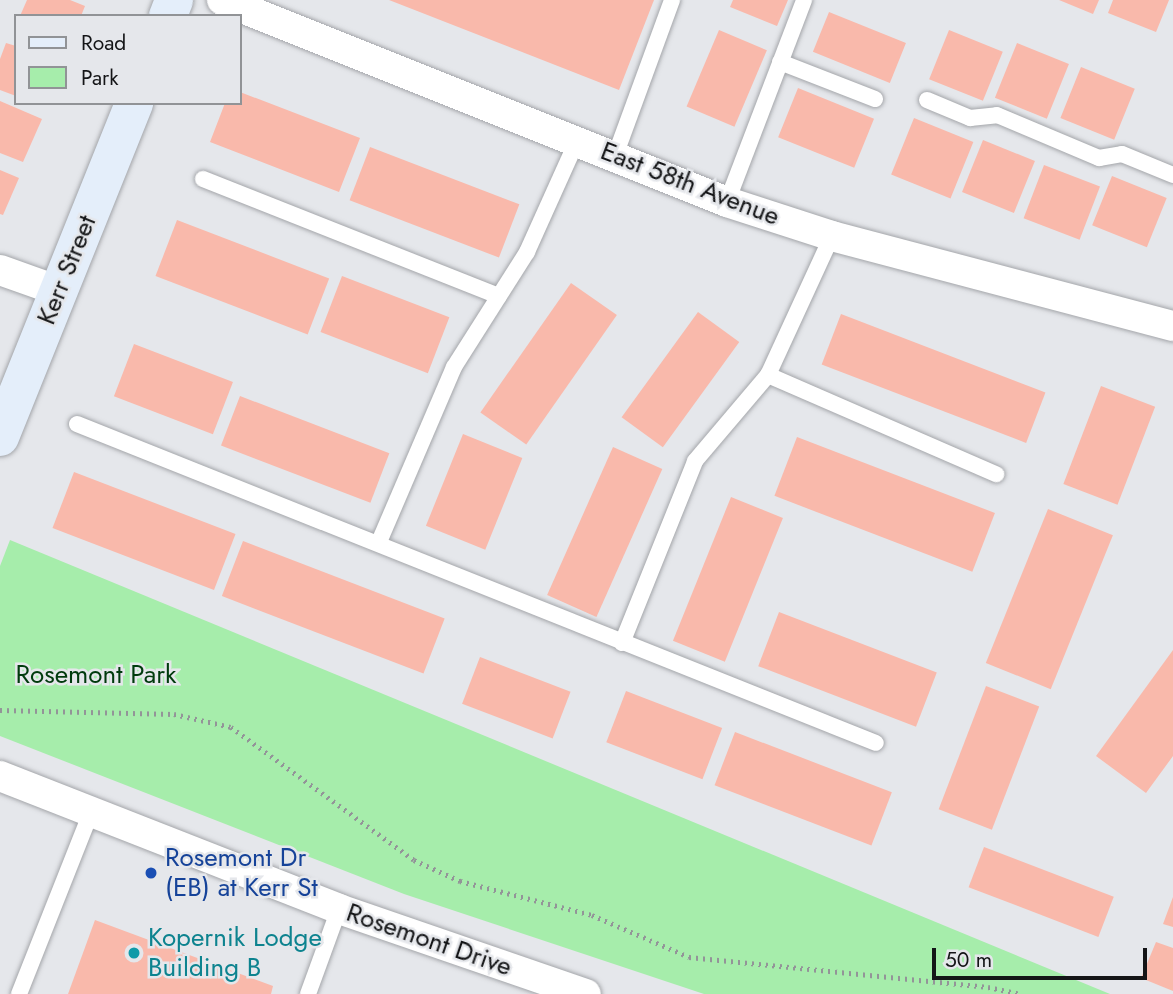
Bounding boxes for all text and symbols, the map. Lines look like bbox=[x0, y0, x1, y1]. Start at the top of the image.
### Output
legend bbox=[14, 14, 242, 105]
text: Road bbox=[81, 28, 126, 58]
text: Park bbox=[81, 63, 118, 93]
street label: East 58th Avenue bbox=[596, 136, 784, 232]
street label: Kerr Street bbox=[31, 211, 103, 329]
park label: Rosemont Park bbox=[15, 659, 177, 691]
place label: Rosemont Dr (EB) at Kerr St bbox=[165, 842, 318, 903]
marker: Rosemont Dr (EB) at Kerr St bbox=[143, 865, 159, 881]
street label: Rosemont Drive bbox=[342, 897, 516, 983]
place label: Kopernik Lodge Building B bbox=[148, 922, 322, 984]
scale bar bbox=[935, 934, 1150, 978]
marker: Kopernik Lodge Building B bbox=[126, 945, 142, 961]
text: 50 m bbox=[945, 945, 992, 975]

